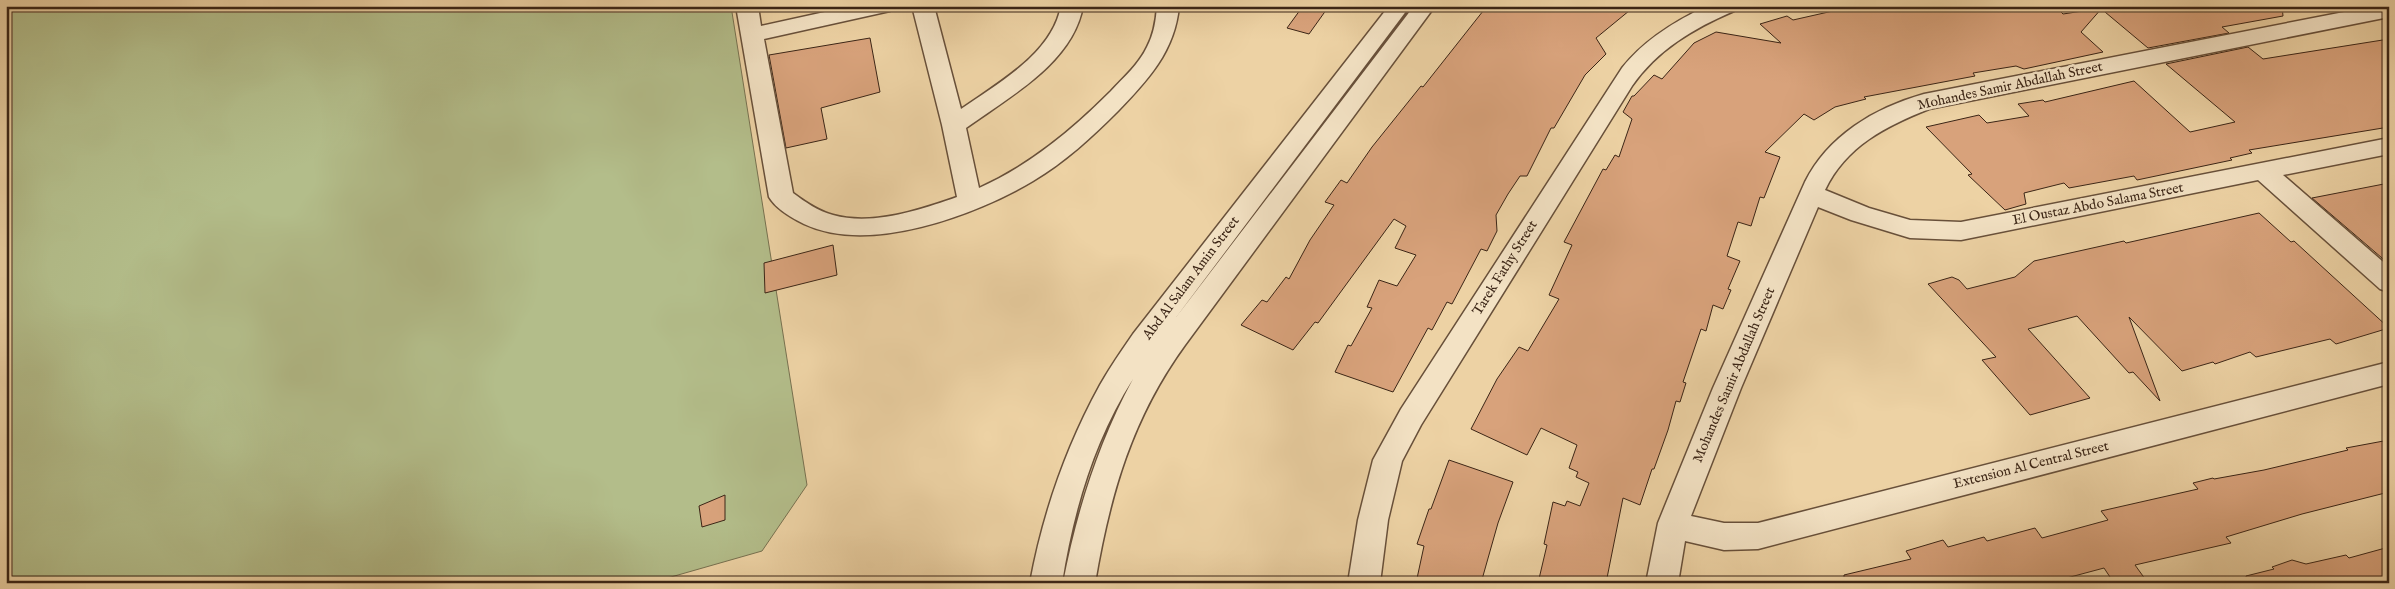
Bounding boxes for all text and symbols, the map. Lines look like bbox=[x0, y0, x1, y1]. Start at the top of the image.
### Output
street label: Mohandes Samir Abdallah Street bbox=[1916, 58, 2104, 114]
street label: El Oustaz Abdo Salama Street bbox=[2011, 179, 2185, 229]
street label: Abd Al Salam Amin Street bbox=[1138, 212, 1243, 344]
street label: Tarek Fathy Street bbox=[1469, 217, 1542, 319]
street label: Mohandes Samir Abdallah Street bbox=[1689, 284, 1779, 465]
street label: Extension Al Central Street bbox=[1951, 437, 2111, 493]

